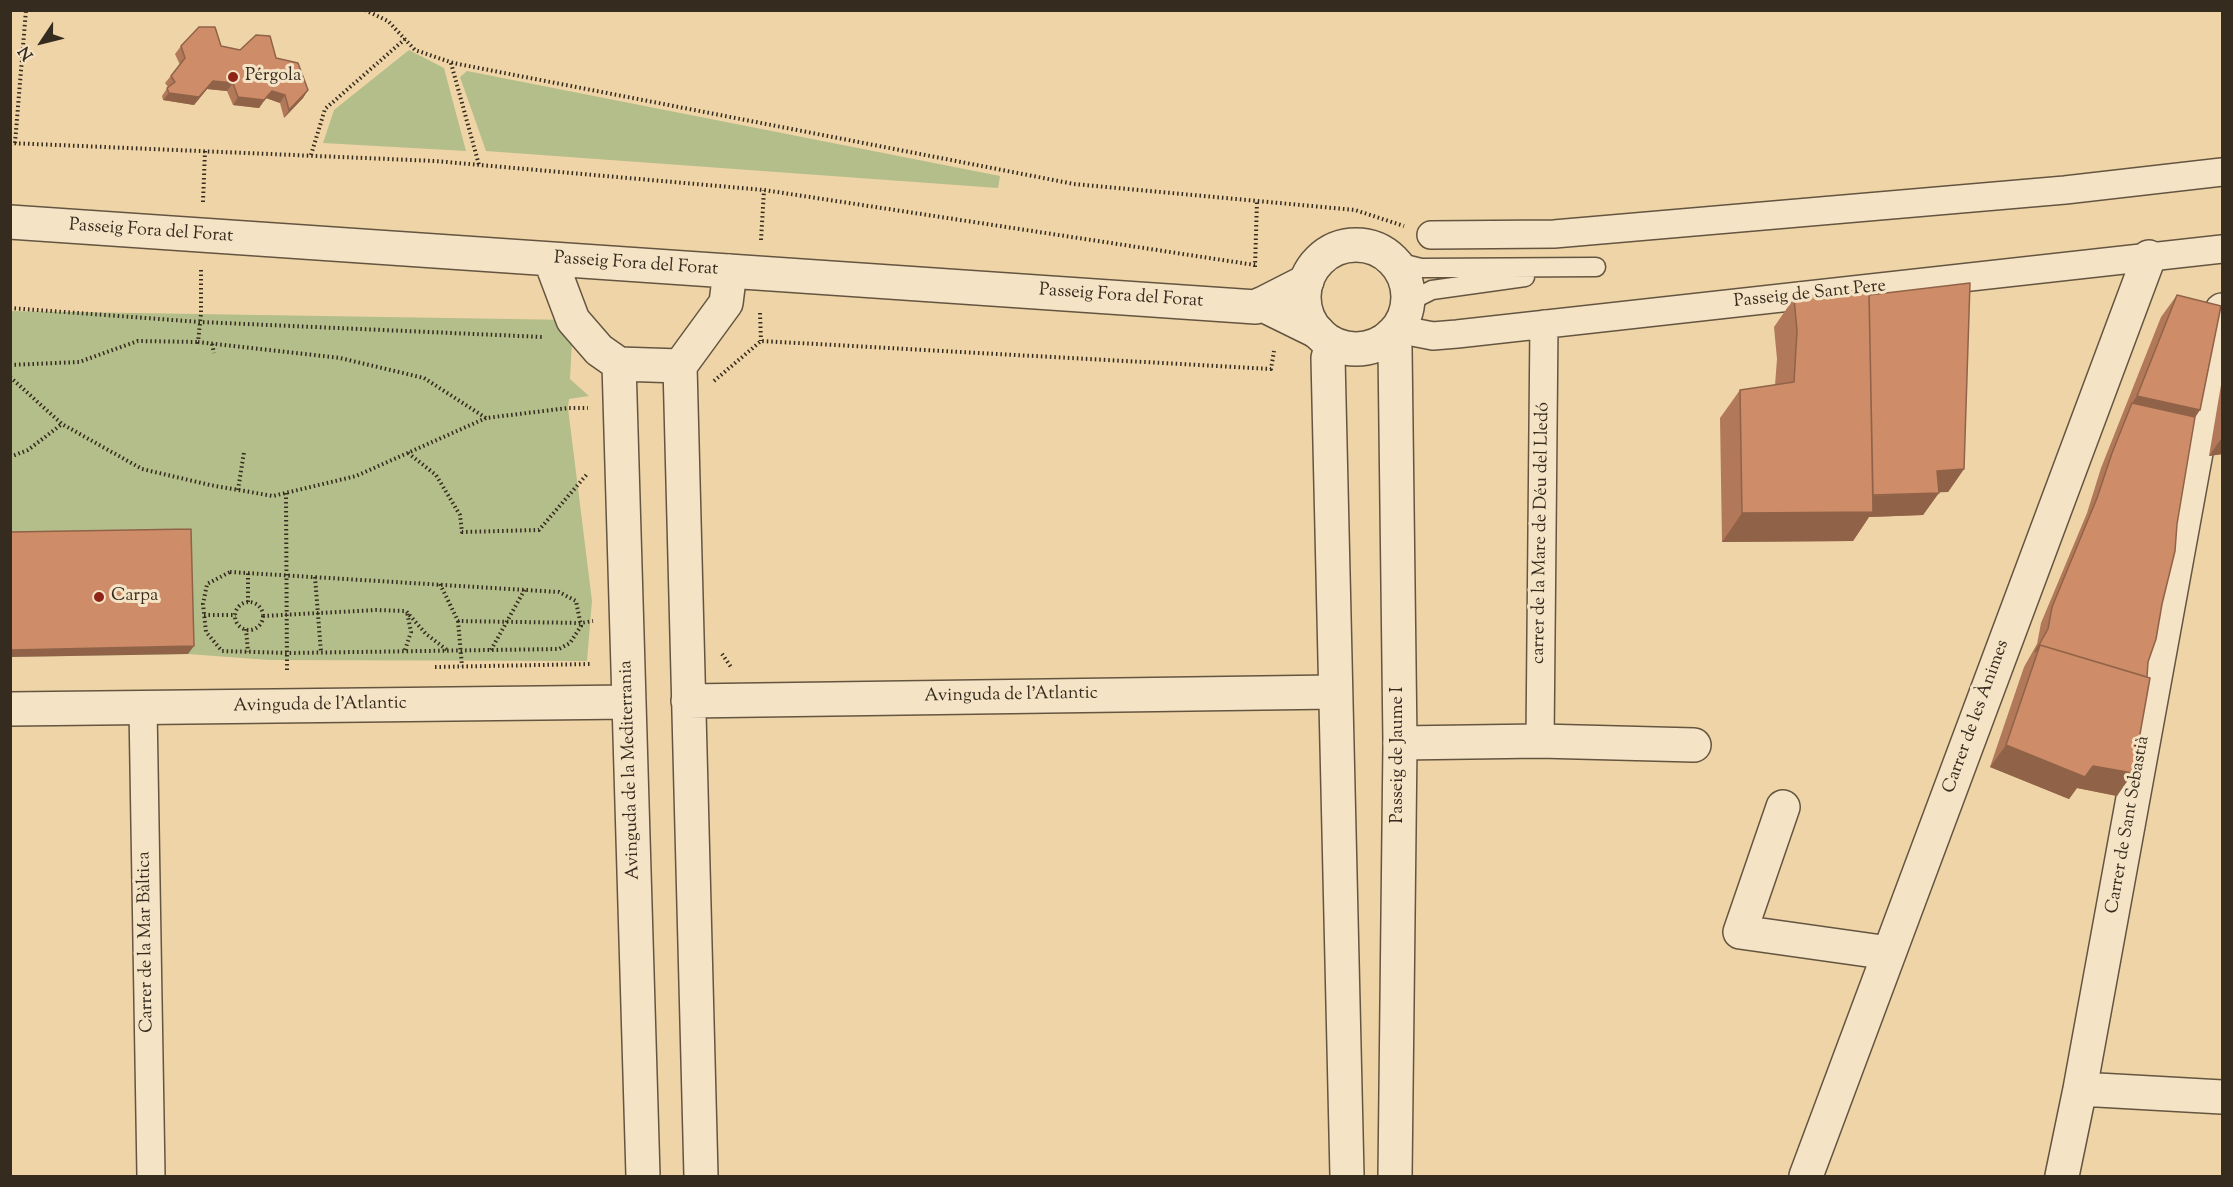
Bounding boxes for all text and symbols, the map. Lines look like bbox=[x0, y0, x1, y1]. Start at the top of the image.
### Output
north arrow bbox=[12, 12, 72, 72]
text: N bbox=[14, 41, 40, 64]
place label: Pérgola bbox=[245, 66, 301, 88]
marker: Pérgola bbox=[226, 70, 240, 84]
street label: Passeig Fora del Forat bbox=[68, 215, 234, 249]
street label: Passeig Fora del Forat bbox=[553, 248, 719, 282]
street label: Passeig de Sant Pere bbox=[1733, 276, 1887, 314]
street label: Passeig Fora del Forat bbox=[1038, 280, 1204, 314]
street label: carrer de la Mare de Déu del Lledó bbox=[1529, 402, 1555, 664]
place label: Carpa bbox=[111, 586, 158, 608]
marker: Carpa bbox=[92, 590, 106, 604]
street label: Carrer de les Ànimes bbox=[1939, 637, 2015, 797]
street label: Avinguda de la Mediterrania bbox=[616, 660, 646, 880]
street label: Avinguda de l'Atlantic bbox=[924, 684, 1098, 708]
street label: Passeig de Jaume I bbox=[1388, 686, 1410, 824]
street label: Avinguda de l'Atlantic bbox=[233, 694, 407, 718]
street label: Carrer de Sant Sebastià bbox=[2103, 734, 2155, 916]
street label: Carrer de la Mar Bàltica bbox=[135, 851, 159, 1033]

